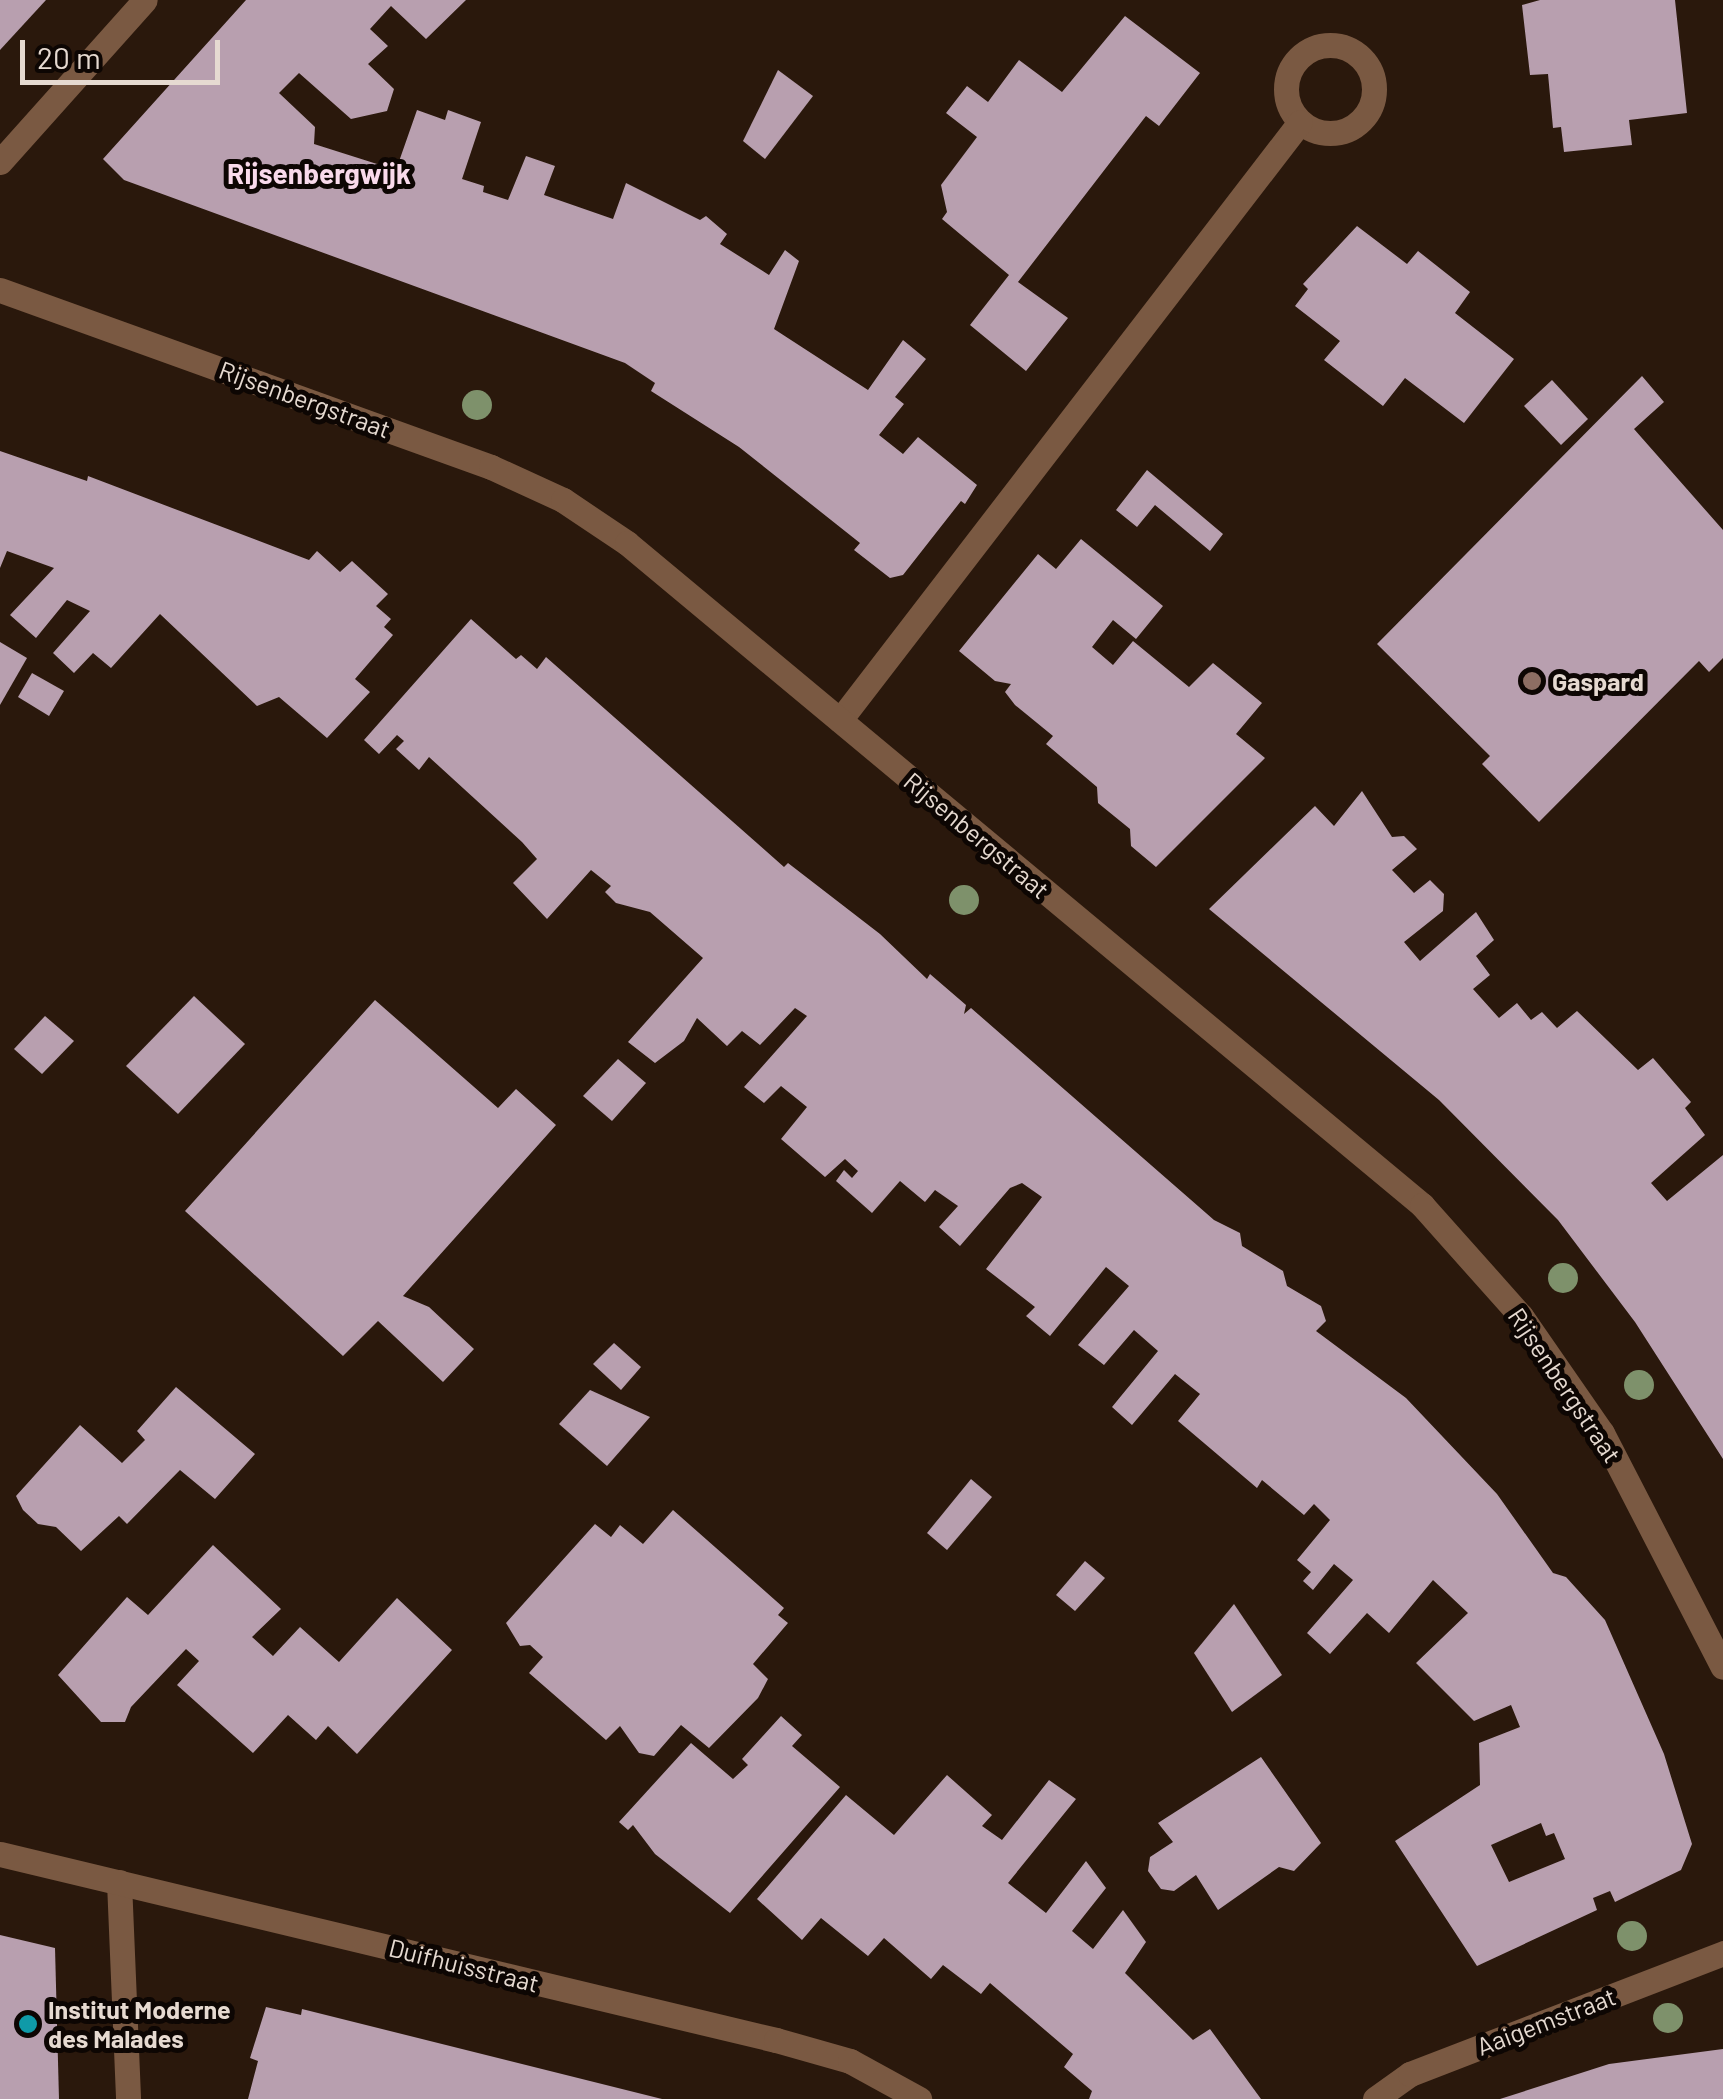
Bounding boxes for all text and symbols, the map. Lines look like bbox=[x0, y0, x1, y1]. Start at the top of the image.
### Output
scale bar bbox=[25, 20, 225, 82]
text: 20 m bbox=[37, 39, 101, 75]
district label: Rijsenbergwijk bbox=[227, 156, 411, 190]
street label: Rijsenbergstraat bbox=[215, 354, 395, 444]
place label: Gaspard bbox=[1552, 666, 1644, 696]
marker: Gaspard bbox=[1521, 670, 1543, 692]
street label: Rijsenbergstraat bbox=[898, 766, 1056, 904]
street label: Rijsenbergstraat bbox=[1502, 1302, 1628, 1468]
street label: Duifhuisstraat bbox=[386, 1932, 542, 1998]
street label: Aaigemstraat bbox=[1472, 1981, 1620, 2061]
place label: Institut Moderne des Malades bbox=[48, 1995, 231, 2054]
marker: Institut Moderne des Malades bbox=[17, 2013, 39, 2035]

